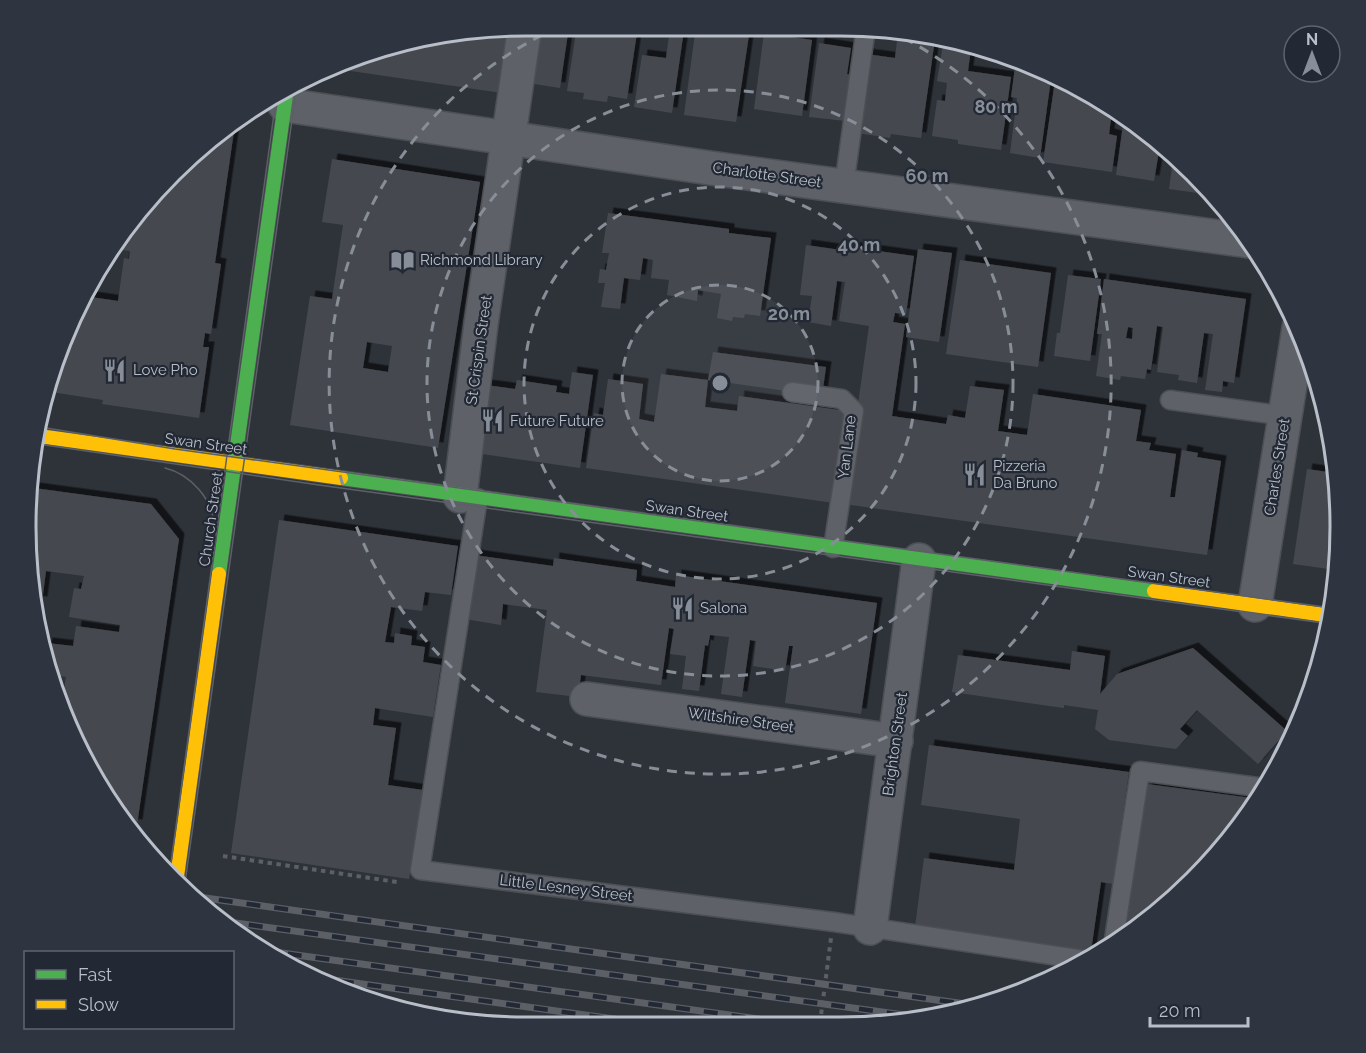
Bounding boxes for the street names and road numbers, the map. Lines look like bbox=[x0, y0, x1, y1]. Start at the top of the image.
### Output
street label: Charlotte Street bbox=[712, 158, 822, 192]
street label: St Crispin Street bbox=[462, 294, 496, 406]
street label: Yan Lane bbox=[834, 414, 860, 480]
street label: Charles Street bbox=[1260, 417, 1294, 517]
street label: Swan Street bbox=[164, 429, 248, 459]
street label: Church Street bbox=[195, 471, 227, 567]
street label: Swan Street bbox=[645, 496, 729, 526]
street label: Swan Street bbox=[1127, 562, 1211, 592]
street label: Brighton Street bbox=[879, 691, 911, 797]
street label: Wiltshire Street bbox=[687, 704, 795, 736]
street label: Little Lesney Street bbox=[498, 871, 634, 905]

